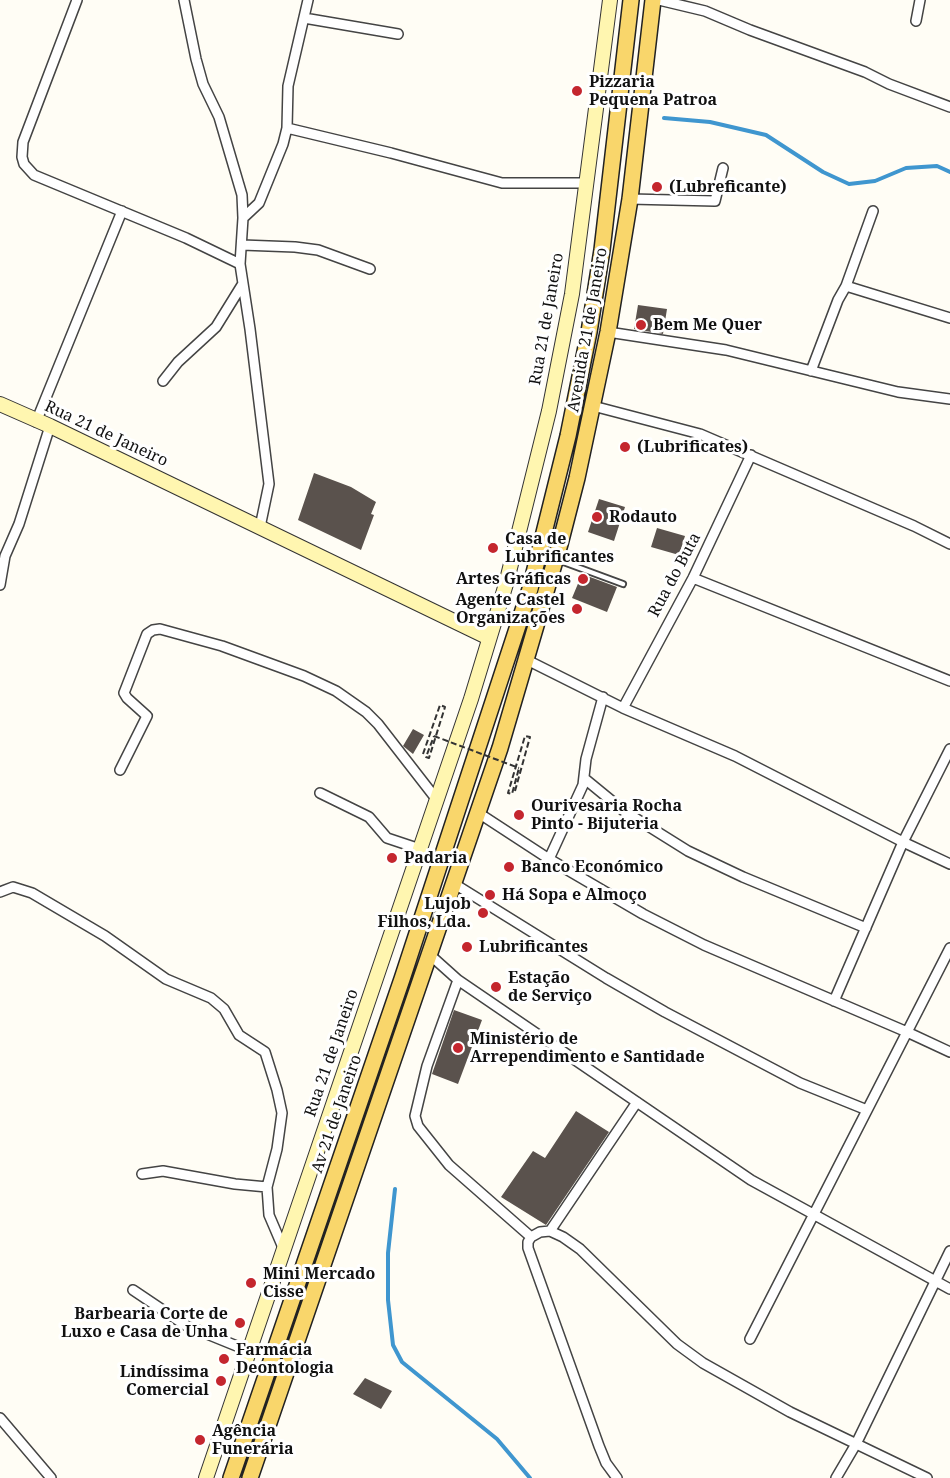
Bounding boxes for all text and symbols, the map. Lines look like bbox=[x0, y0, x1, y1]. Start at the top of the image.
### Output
place label: Pizzaria Pequena Patroa bbox=[589, 72, 717, 110]
marker: Pizzaria Pequena Patroa bbox=[570, 84, 584, 98]
place label: (Lubreficante) bbox=[669, 177, 787, 197]
marker: (Lubreficante) bbox=[650, 180, 664, 194]
street label: Avenida 21 de Janeiro bbox=[564, 246, 612, 414]
street label: Rua 21 de Janeiro bbox=[526, 251, 568, 387]
place label: Bem Me Quer bbox=[653, 315, 762, 335]
marker: Bem Me Quer bbox=[634, 318, 648, 332]
street label: Rua 21 de Janeiro bbox=[41, 397, 171, 471]
place label: (Lubrificates) bbox=[637, 437, 748, 457]
marker: (Lubrificates) bbox=[618, 440, 632, 454]
place label: Rodauto bbox=[609, 507, 677, 527]
marker: Rodauto bbox=[590, 510, 604, 524]
place label: Casa de Lubrificantes bbox=[505, 529, 614, 567]
street label: Rua do Buta bbox=[645, 530, 705, 620]
marker: Casa de Lubrificantes bbox=[486, 541, 500, 555]
place label: Artes Gráficas bbox=[456, 569, 571, 589]
marker: Artes Gráficas bbox=[576, 572, 590, 586]
place label: Agente Castel Organizações bbox=[455, 590, 565, 628]
marker: Agente Castel Organizações bbox=[570, 602, 584, 616]
place label: Ourivesaria Rocha Pinto - Bijuteria bbox=[531, 796, 682, 834]
marker: Ourivesaria Rocha Pinto - Bijuteria bbox=[512, 808, 526, 822]
place label: Padaria bbox=[404, 848, 467, 868]
marker: Padaria bbox=[385, 851, 399, 865]
place label: Banco Económico bbox=[521, 857, 663, 877]
marker: Banco Económico bbox=[502, 860, 516, 874]
place label: Há Sopa e Almoço bbox=[502, 885, 647, 905]
marker: Há Sopa e Almoço bbox=[483, 888, 497, 902]
place label: Lujob Filhos, Lda. bbox=[378, 894, 471, 932]
marker: Lujob Filhos, Lda. bbox=[476, 906, 490, 920]
place label: Lubrificantes bbox=[479, 937, 588, 957]
marker: Lubrificantes bbox=[460, 940, 474, 954]
place label: Estação de Serviço bbox=[508, 968, 592, 1006]
marker: Estação de Serviço bbox=[489, 980, 503, 994]
street label: Rua 21 de Janeiro bbox=[301, 987, 363, 1119]
place label: Ministério de Arrependimento e Santidade bbox=[470, 1029, 705, 1067]
marker: Ministério de Arrependimento e Santidade bbox=[451, 1041, 465, 1055]
street label: Av 21 de Janeiro bbox=[308, 1052, 366, 1176]
place label: Mini Mercado Cisse bbox=[263, 1264, 375, 1302]
marker: Mini Mercado Cisse bbox=[244, 1276, 258, 1290]
place label: Barbearia Corte de Luxo e Casa de Unha bbox=[61, 1304, 228, 1342]
marker: Barbearia Corte de Luxo e Casa de Unha bbox=[233, 1316, 247, 1330]
place label: Farmácia Deontologia bbox=[236, 1340, 334, 1378]
marker: Farmácia Deontologia bbox=[217, 1352, 231, 1366]
place label: Lindíssima Comercial bbox=[120, 1362, 209, 1400]
marker: Lindíssima Comercial bbox=[214, 1374, 228, 1388]
place label: Agência Funerária bbox=[212, 1421, 294, 1459]
marker: Agência Funerária bbox=[193, 1433, 207, 1447]

